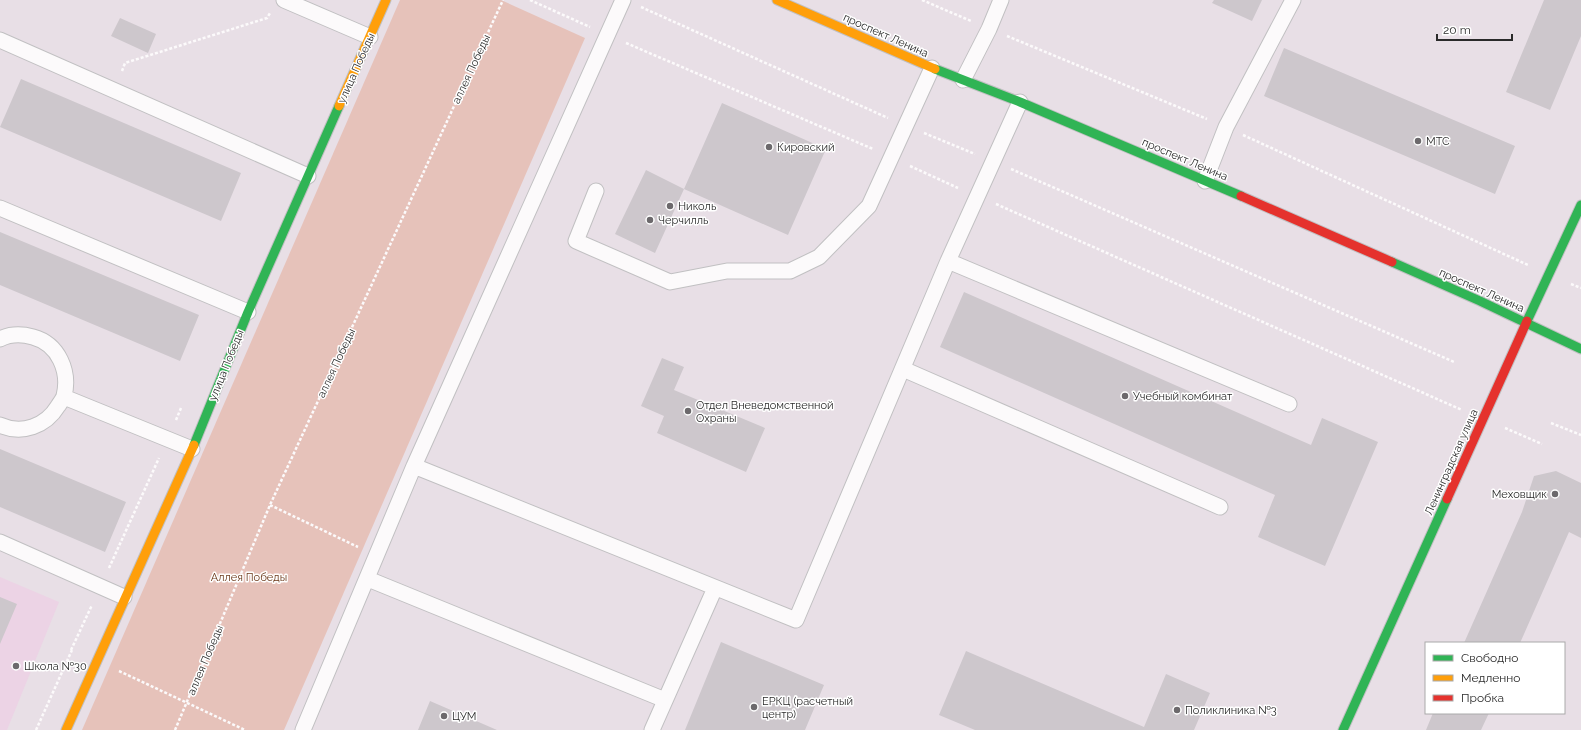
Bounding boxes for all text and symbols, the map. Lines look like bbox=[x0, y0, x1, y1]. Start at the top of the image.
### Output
street label: проспект Ленина bbox=[841, 11, 930, 60]
scale bar bbox=[1437, 16, 1512, 42]
text: 20 m bbox=[1443, 23, 1471, 37]
street label: улица Победы bbox=[335, 31, 378, 105]
street label: аллея Победы bbox=[450, 33, 493, 106]
place label: МТС bbox=[1426, 135, 1450, 148]
street label: проспект Ленина bbox=[1140, 136, 1230, 183]
marker: МТС bbox=[1413, 136, 1423, 146]
place label: Кировский bbox=[777, 141, 835, 154]
marker: Кировский bbox=[764, 142, 774, 152]
place label: Николь bbox=[678, 200, 717, 213]
marker: Николь bbox=[665, 201, 675, 211]
place label: Черчилль bbox=[658, 214, 709, 227]
marker: Черчилль bbox=[645, 215, 655, 225]
street label: проспект Ленина bbox=[1437, 266, 1526, 315]
street label: аллея Победы bbox=[315, 327, 358, 400]
street label: улица Победы bbox=[206, 328, 247, 403]
place label: Учебный комбинат bbox=[1133, 390, 1233, 403]
marker: Учебный комбинат bbox=[1120, 391, 1130, 401]
place label: Отдел Вневедомственной Охраны bbox=[696, 399, 834, 425]
marker: Отдел Вневедомственной Охраны bbox=[683, 406, 693, 416]
street label: Ленинградская улица bbox=[1422, 407, 1481, 517]
place label: Меховщик bbox=[1492, 488, 1547, 501]
marker: Меховщик bbox=[1550, 489, 1560, 499]
park label: Аллея Победы bbox=[211, 571, 287, 584]
street label: аллея Победы bbox=[185, 623, 226, 697]
legend bbox=[1425, 642, 1565, 714]
text: Свободно bbox=[1461, 651, 1518, 665]
place label: Школа №30 bbox=[24, 660, 87, 673]
marker: Школа №30 bbox=[11, 661, 21, 671]
text: Медленно bbox=[1461, 671, 1520, 685]
text: Пробка bbox=[1461, 691, 1504, 705]
place label: ЕРКЦ (расчетный центр) bbox=[762, 695, 853, 721]
marker: ЕРКЦ (расчетный центр) bbox=[749, 702, 759, 712]
place label: Поликлиника №3 bbox=[1185, 704, 1277, 717]
marker: Поликлиника №3 bbox=[1172, 705, 1182, 715]
place label: ЦУМ bbox=[452, 710, 477, 723]
marker: ЦУМ bbox=[439, 711, 449, 721]

